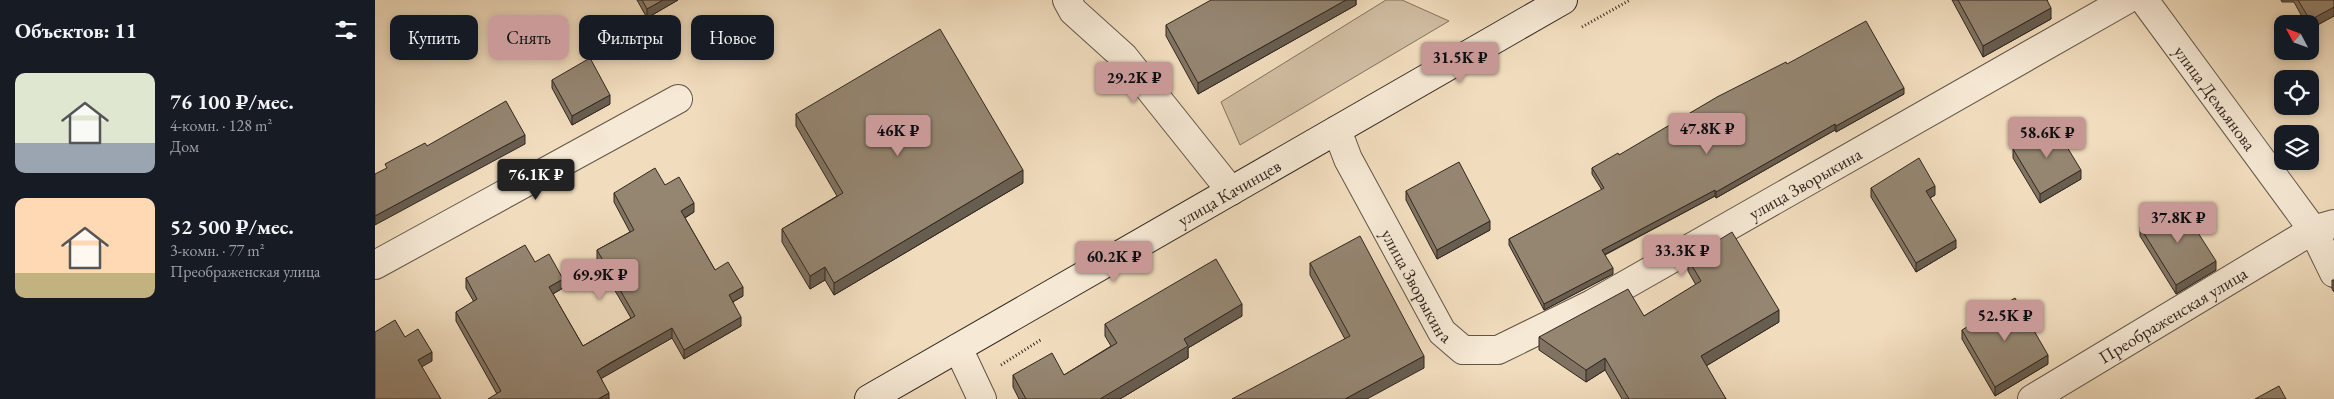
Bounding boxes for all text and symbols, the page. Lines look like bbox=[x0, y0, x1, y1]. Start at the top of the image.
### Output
chip: Купить bbox=[390, 15, 478, 60]
chip: Снять bbox=[488, 15, 569, 60]
chip: Фильтры bbox=[579, 15, 681, 60]
chip: Новое bbox=[691, 15, 774, 60]
north arrow bbox=[2274, 15, 2319, 60]
map controls bbox=[2274, 15, 2319, 170]
icon: filters bbox=[332, 16, 360, 44]
text: Объектов: 11 bbox=[15, 17, 137, 44]
street label: улица Демьянова bbox=[2169, 40, 2262, 155]
pin: 31.5K ₽ bbox=[1414, 42, 1506, 84]
text: 31.5K ₽ bbox=[1432, 47, 1488, 68]
pin: 29.2K ₽ bbox=[1088, 62, 1180, 104]
text: 29.2K ₽ bbox=[1106, 67, 1162, 88]
button: locate bbox=[2274, 70, 2319, 115]
text: 76 100 ₽/мес. bbox=[170, 88, 294, 115]
icon: home bbox=[55, 93, 115, 153]
pin: 47.8K ₽ bbox=[1661, 112, 1753, 155]
pin: 46K ₽ bbox=[863, 114, 933, 157]
text: 4-комн. · 128 m² bbox=[170, 115, 272, 136]
pin: 58.6K ₽ bbox=[2001, 116, 2093, 159]
text: 47.8K ₽ bbox=[1679, 118, 1735, 139]
text: 46K ₽ bbox=[877, 120, 919, 141]
text: 58.6K ₽ bbox=[2019, 122, 2075, 143]
button: layers bbox=[2274, 125, 2319, 170]
text: Дом bbox=[170, 136, 199, 157]
street label: улица Зворыкина bbox=[1744, 141, 1866, 224]
street label: улица Качинцев bbox=[1173, 153, 1285, 231]
pin: 76.1K ₽ bbox=[490, 158, 582, 201]
text: 76.1K ₽ bbox=[508, 164, 564, 185]
pin: 37.8K ₽ bbox=[2132, 202, 2224, 244]
text: 37.8K ₽ bbox=[2150, 207, 2206, 228]
text: 52 500 ₽/мес. bbox=[170, 213, 294, 240]
icon: home bbox=[55, 218, 115, 278]
street label: улица Зворыкина bbox=[1376, 224, 1458, 348]
pin: 33.3K ₽ bbox=[1636, 234, 1728, 277]
text: 3-комн. · 77 m² bbox=[170, 240, 265, 261]
pin: 60.2K ₽ bbox=[1068, 240, 1160, 283]
text: 33.3K ₽ bbox=[1654, 240, 1710, 261]
text: 60.2K ₽ bbox=[1086, 246, 1142, 267]
pin: 69.9K ₽ bbox=[554, 258, 646, 301]
text: Преображенская улица bbox=[170, 261, 321, 282]
street label: Преображенская улица bbox=[2094, 261, 2252, 368]
text: 69.9K ₽ bbox=[572, 264, 628, 285]
pin: 52.5K ₽ bbox=[1959, 300, 2051, 342]
text: 52.5K ₽ bbox=[1977, 305, 2033, 326]

